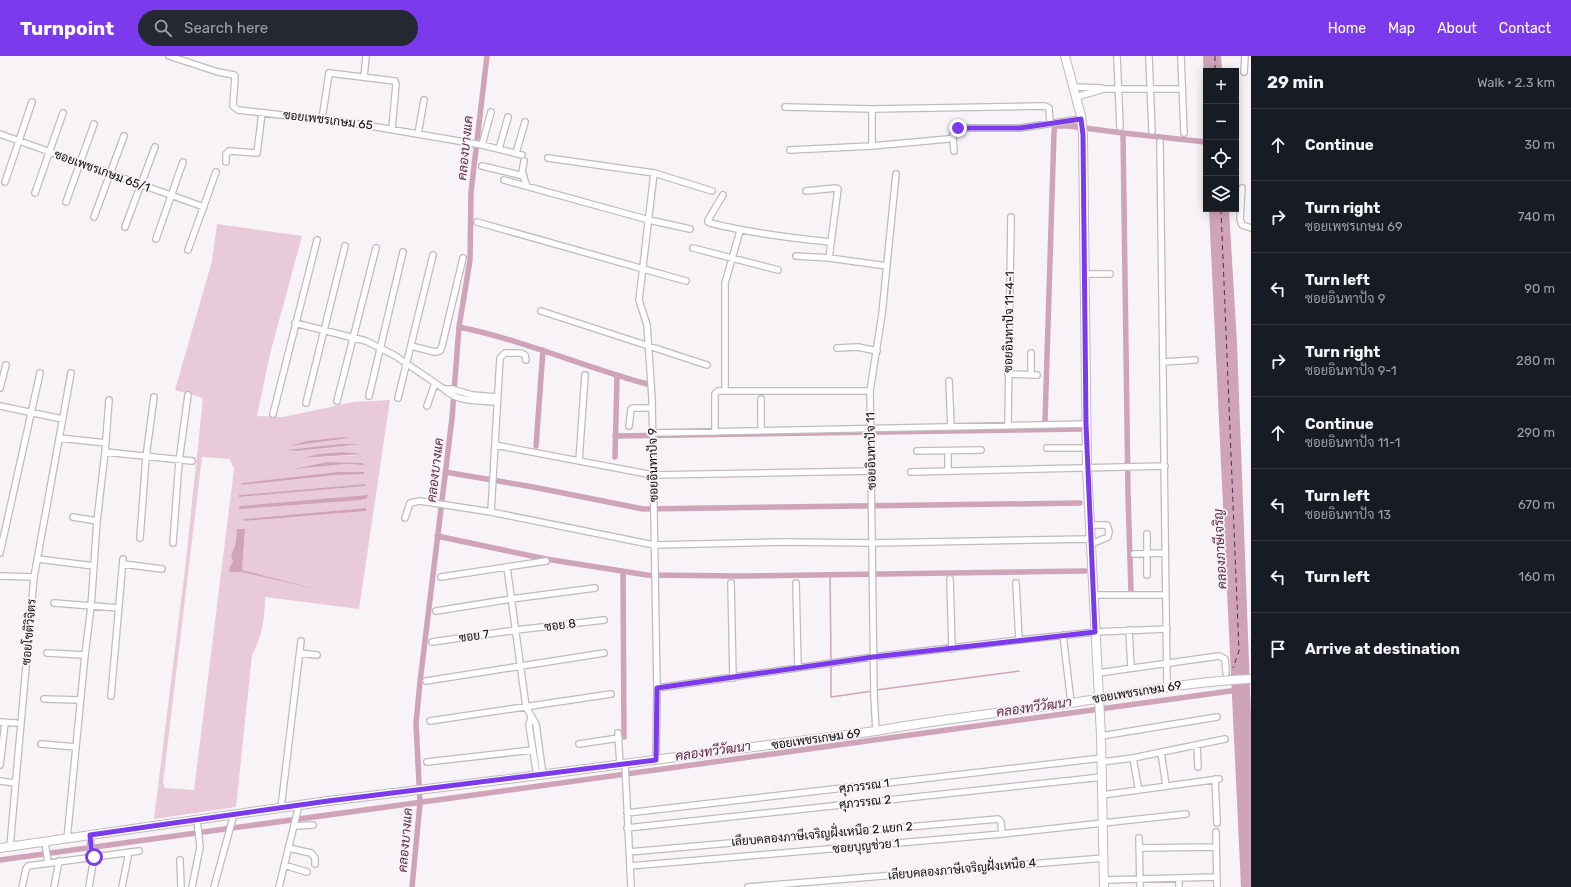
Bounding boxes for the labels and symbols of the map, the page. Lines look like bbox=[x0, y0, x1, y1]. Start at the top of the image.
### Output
street label: ซอยเพชรเกษม 65 bbox=[282, 108, 374, 132]
water label: คลองบางแค bbox=[454, 115, 476, 181]
route end bbox=[949, 119, 967, 137]
street label: ซอยเพชรเกษม 65/1 bbox=[52, 147, 152, 195]
street label: ซอยอินทาปัจ 11-4-1 bbox=[1001, 271, 1017, 373]
street label: ซอยอินทาปัจ 11 bbox=[863, 412, 879, 490]
street label: ซอยอินทาปัจ 9 bbox=[645, 428, 661, 502]
water label: คลองบางแค bbox=[424, 437, 446, 503]
water label: คลองภาษีเจริญ bbox=[1208, 508, 1231, 590]
street label: ซอยโชติวิจิตร bbox=[18, 598, 39, 666]
street label: ซอย 8 bbox=[543, 616, 577, 634]
street label: ซอย 7 bbox=[458, 627, 490, 645]
street label: ซอยเพชรเกษม 69 bbox=[1091, 678, 1183, 706]
water label: คลองทวีวัฒนา bbox=[995, 692, 1073, 720]
street label: ซอยเพชรเกษม 69 bbox=[770, 726, 862, 752]
water label: คลองทวีวัฒนา bbox=[674, 736, 752, 764]
street label: ศุภวรรณ 1 bbox=[838, 776, 890, 798]
street label: ศุภวรรณ 2 bbox=[838, 792, 892, 814]
water label: คลองบางแค bbox=[395, 807, 415, 873]
street label: เลียบคลองภาษีเจริญฝั่งเหนือ 2 แยก 2 bbox=[730, 815, 913, 849]
street label: ซอยบุญช่วย 1 bbox=[832, 836, 900, 858]
route start bbox=[85, 848, 103, 866]
street label: เลียบคลองภาษีเจริญฝั่งเหนือ 4 bbox=[887, 852, 1037, 882]

